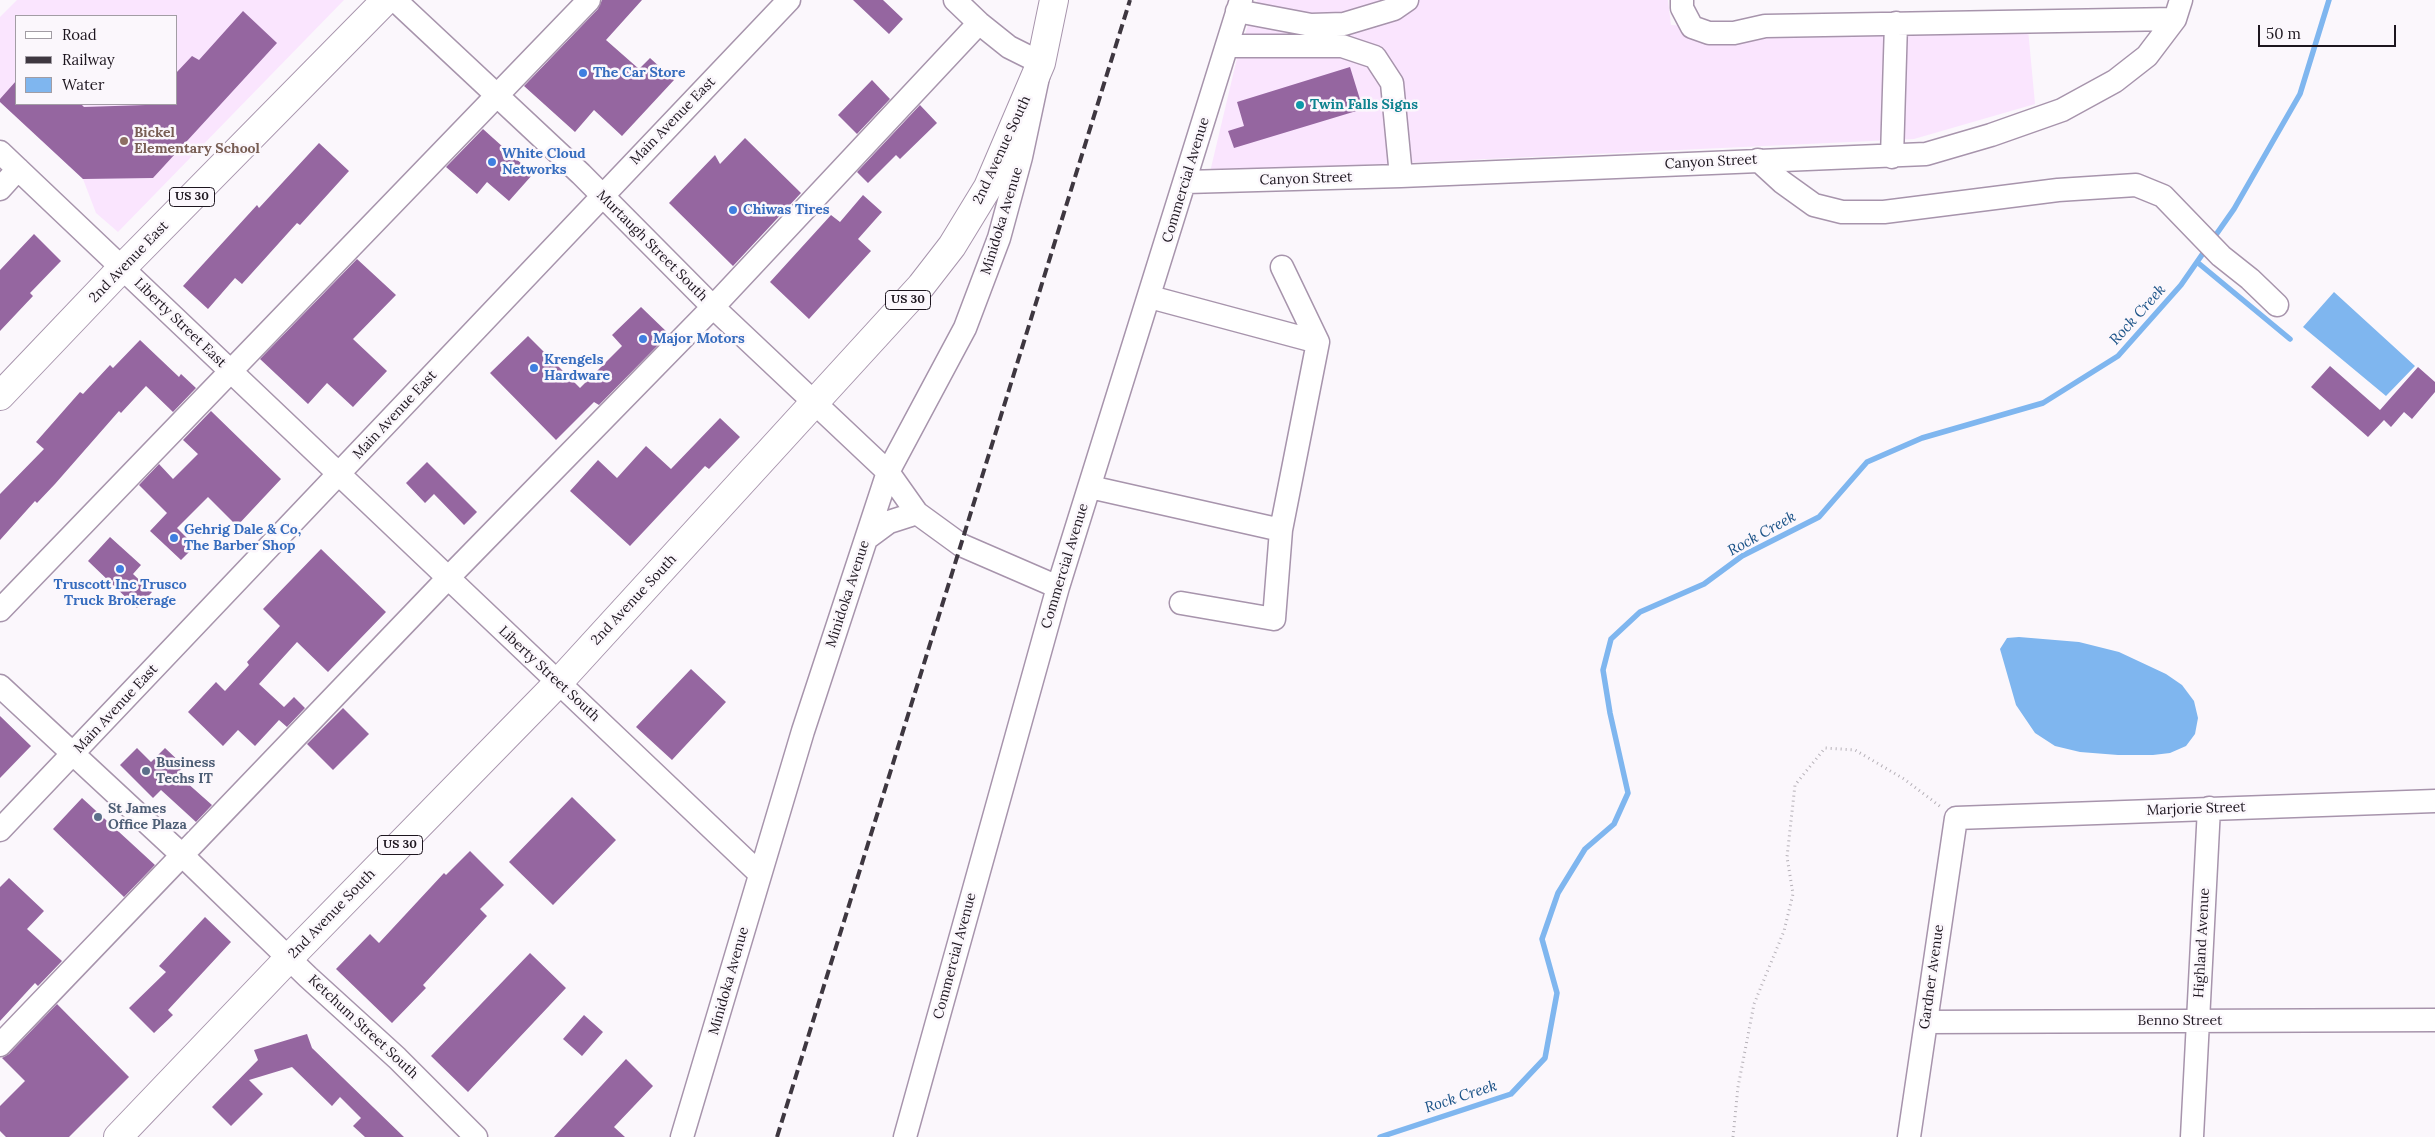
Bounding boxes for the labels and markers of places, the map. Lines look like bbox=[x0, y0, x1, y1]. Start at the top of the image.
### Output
place label: The Car Store bbox=[593, 65, 685, 81]
marker: The Car Store bbox=[577, 67, 589, 79]
place label: Twin Falls Signs bbox=[1310, 97, 1418, 113]
marker: Twin Falls Signs bbox=[1294, 99, 1306, 111]
place label: Bickel Elementary School bbox=[134, 125, 260, 158]
marker: Bickel Elementary School bbox=[118, 135, 130, 147]
place label: White Cloud Networks bbox=[502, 146, 586, 178]
marker: White Cloud Networks bbox=[486, 156, 498, 168]
place label: Chiwas Tires bbox=[743, 202, 829, 218]
marker: Chiwas Tires bbox=[727, 204, 739, 216]
place label: Major Motors bbox=[653, 331, 745, 347]
marker: Major Motors bbox=[637, 333, 649, 345]
place label: Krengels Hardware bbox=[544, 352, 610, 384]
marker: Krengels Hardware bbox=[528, 362, 540, 374]
place label: Gehrig Dale & Co, The Barber Shop bbox=[184, 522, 301, 554]
marker: Gehrig Dale & Co, The Barber Shop bbox=[168, 532, 180, 544]
marker: Truscott Inc Trusco Truck Brokerage bbox=[114, 563, 126, 575]
place label: Truscott Inc Trusco Truck Brokerage bbox=[53, 577, 187, 610]
place label: Business Techs IT bbox=[156, 755, 215, 788]
marker: Business Techs IT bbox=[140, 765, 152, 777]
place label: St James Office Plaza bbox=[108, 801, 187, 834]
marker: St James Office Plaza bbox=[92, 811, 104, 823]

